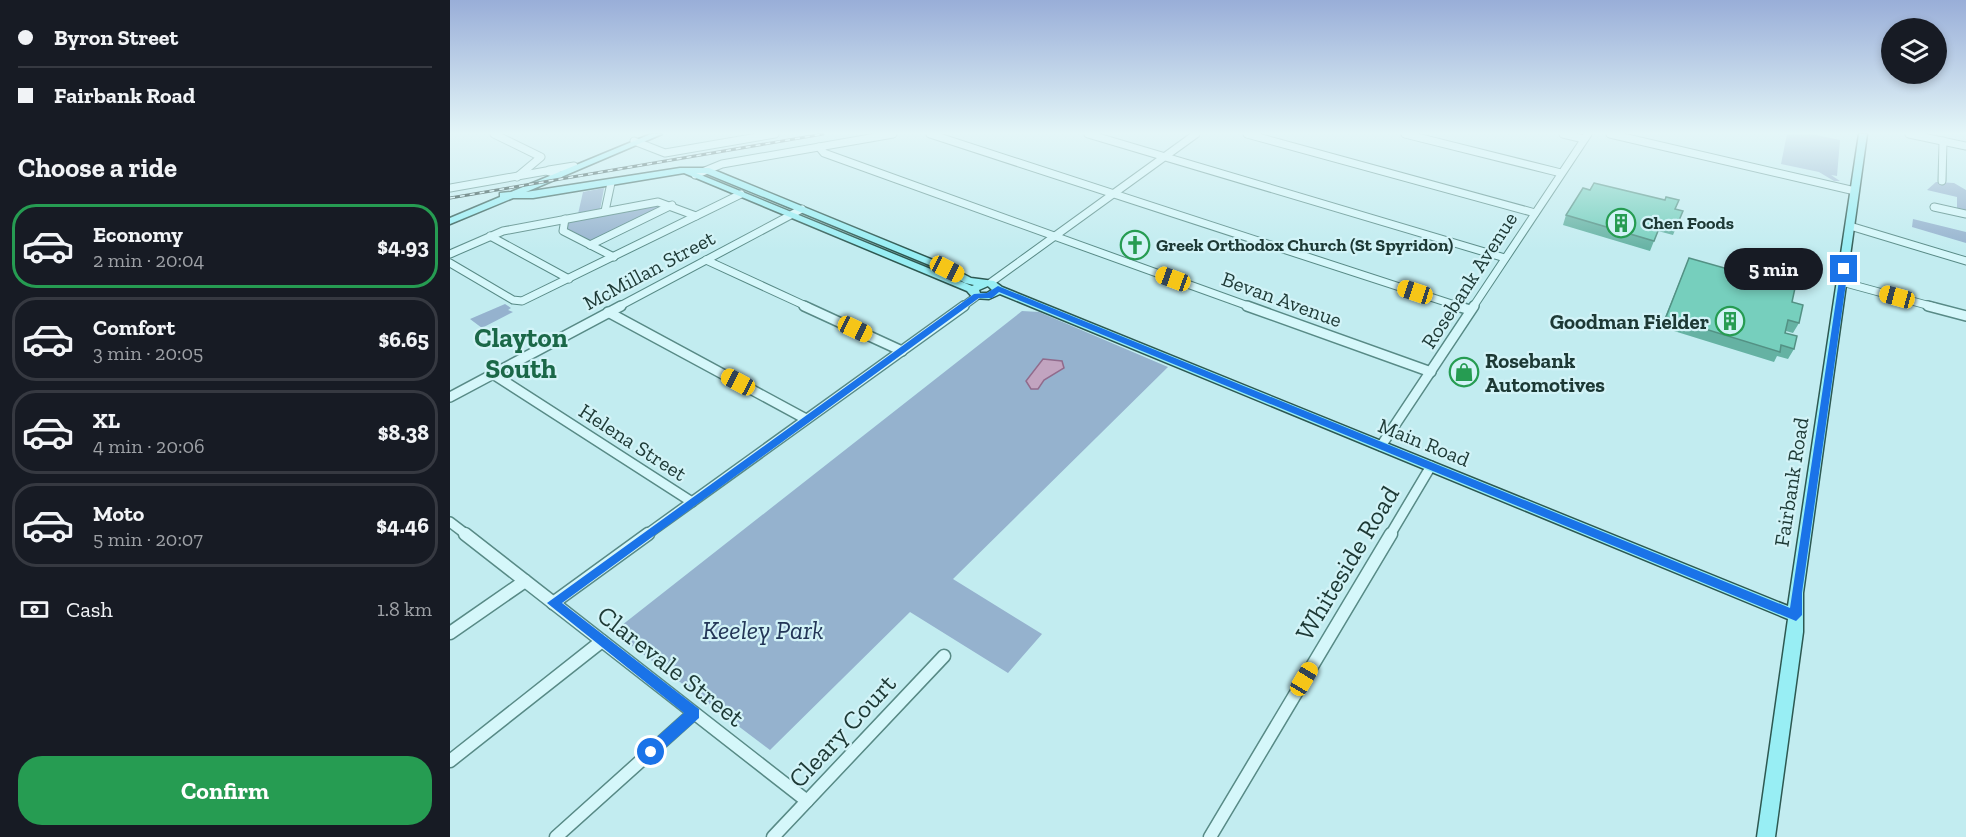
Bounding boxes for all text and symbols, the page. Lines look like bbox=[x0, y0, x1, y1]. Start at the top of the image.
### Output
map controls bbox=[1881, 18, 1947, 84]
button: layers bbox=[1881, 18, 1947, 84]
text: Byron Street bbox=[54, 24, 178, 51]
text: Fairbank Road bbox=[54, 82, 195, 109]
text: Choose a ride bbox=[18, 152, 177, 184]
street label: Rosebank Avenue bbox=[1416, 207, 1522, 353]
building icon: Chen Foods bbox=[1605, 207, 1637, 239]
place label: Chen Foods bbox=[1642, 212, 1734, 234]
icon: car bbox=[21, 219, 75, 273]
text: Economy bbox=[93, 221, 183, 248]
street label: McMillan Street bbox=[579, 225, 719, 315]
church icon: Greek Orthodox Church (St Spyridon) bbox=[1119, 229, 1151, 261]
text: $4.93 bbox=[377, 233, 429, 260]
place label: Greek Orthodox Church (St Spyridon) bbox=[1156, 234, 1453, 256]
text: 2 min · 20:04 bbox=[93, 248, 204, 272]
callout: 5 min bbox=[1724, 248, 1823, 290]
car bbox=[927, 253, 967, 285]
route end bbox=[1830, 255, 1857, 282]
text: 5 min bbox=[1749, 257, 1798, 281]
car bbox=[1153, 264, 1193, 294]
street label: Bevan Avenue bbox=[1219, 266, 1345, 332]
car bbox=[1395, 278, 1435, 306]
car bbox=[1877, 284, 1917, 310]
building icon: Goodman Fielder bbox=[1714, 305, 1746, 337]
place label: Goodman Fielder bbox=[1550, 309, 1709, 334]
icon: car bbox=[21, 312, 75, 366]
car bbox=[835, 313, 875, 345]
text: Comfort bbox=[93, 314, 175, 341]
district label: Clayton South bbox=[474, 322, 568, 385]
text: $6.65 bbox=[378, 326, 429, 353]
text: 3 min · 20:05 bbox=[93, 341, 203, 365]
place label: Rosebank Automotives bbox=[1485, 348, 1605, 397]
shop icon: Rosebank Automotives bbox=[1448, 356, 1480, 388]
car bbox=[718, 366, 758, 398]
street label: Helena Street bbox=[575, 398, 692, 486]
icon: car bbox=[21, 405, 75, 459]
text: XL bbox=[93, 407, 120, 434]
street label: Main Road bbox=[1375, 412, 1474, 472]
street label: Fairbank Road bbox=[1768, 415, 1814, 548]
text: $8.38 bbox=[378, 419, 429, 446]
text: 4 min · 20:06 bbox=[93, 434, 205, 458]
street label: Whiteside Road bbox=[1288, 480, 1406, 646]
icon: car bbox=[21, 498, 75, 552]
text: Moto bbox=[93, 500, 144, 527]
text: $4.46 bbox=[376, 512, 429, 539]
text: 5 min · 20:07 bbox=[93, 527, 203, 551]
icon: cash bbox=[18, 593, 51, 626]
text: Cash bbox=[66, 596, 113, 623]
text: 1.8 km bbox=[377, 597, 432, 621]
street label: Clarevale Street bbox=[591, 599, 751, 734]
park label: Keeley Park bbox=[702, 614, 824, 646]
car bbox=[1287, 659, 1321, 699]
street label: Cleary Court bbox=[781, 667, 903, 794]
route start bbox=[637, 738, 664, 765]
button: Confirm bbox=[18, 756, 432, 825]

